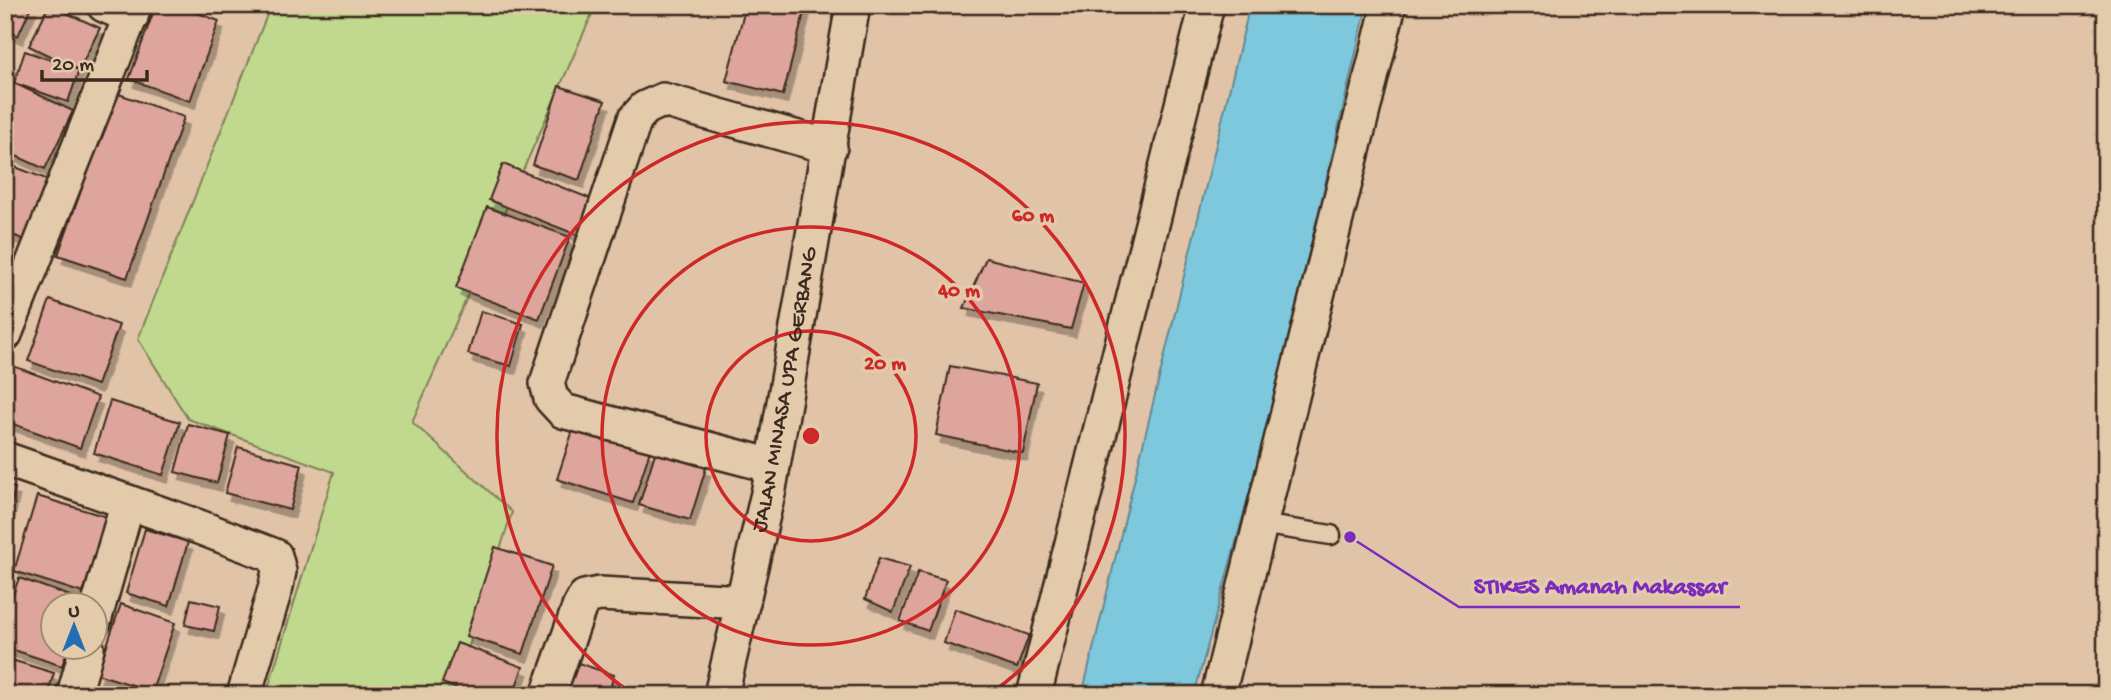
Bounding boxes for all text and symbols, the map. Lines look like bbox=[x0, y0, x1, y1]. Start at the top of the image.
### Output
scale bar bbox=[42, 38, 147, 82]
text: 20 m bbox=[52, 54, 94, 79]
text: 60 m bbox=[1012, 205, 1054, 230]
street label: JALAN MINASA UPA GERBANG bbox=[746, 244, 824, 535]
text: 40 m bbox=[937, 280, 980, 305]
text: 20 m bbox=[864, 353, 906, 378]
centre of rings bbox=[799, 424, 823, 448]
callout: STIKES Amanah Makassar bbox=[1459, 562, 1740, 607]
text: STIKES Amanah Makassar bbox=[1474, 574, 1729, 603]
north arrow bbox=[38, 592, 108, 662]
text: U bbox=[69, 601, 80, 624]

